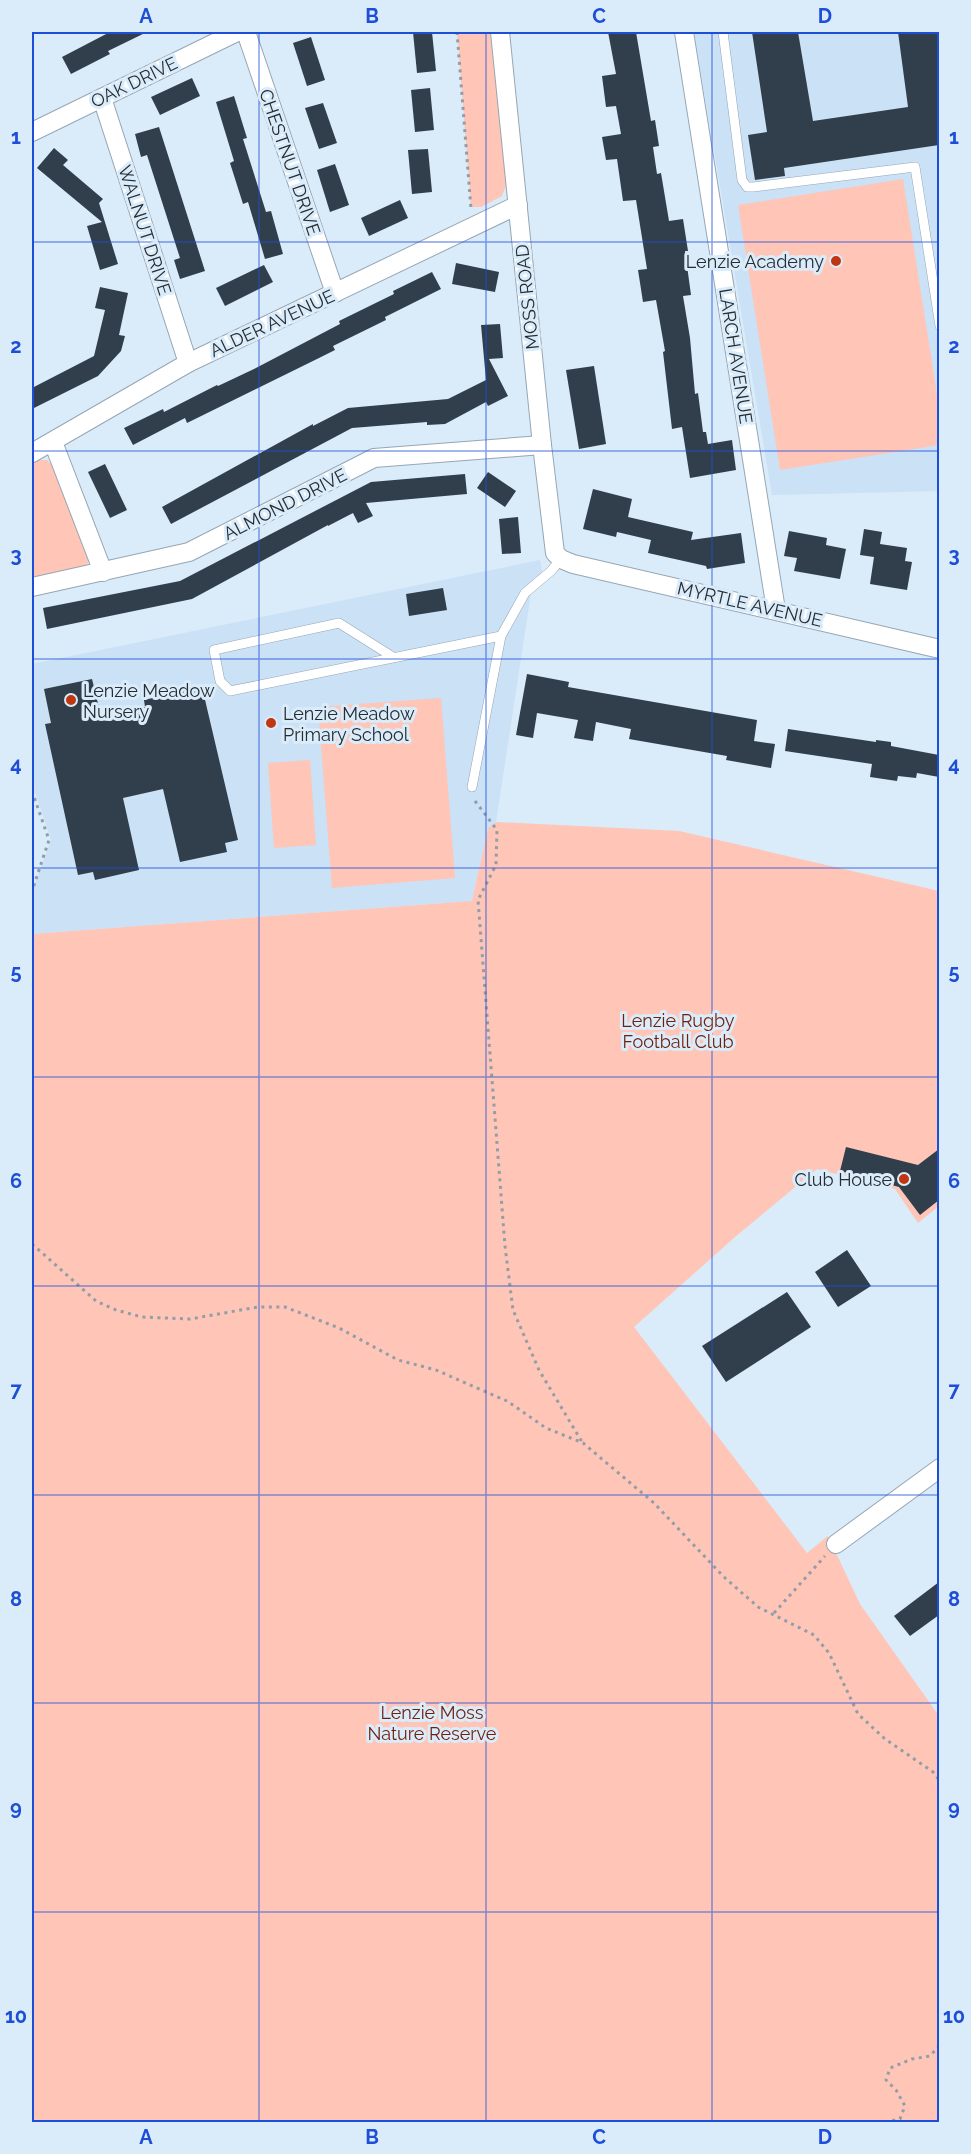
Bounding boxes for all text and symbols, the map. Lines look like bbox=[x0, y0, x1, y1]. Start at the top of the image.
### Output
text: A bbox=[139, 4, 153, 28]
text: B bbox=[365, 4, 379, 28]
text: C bbox=[592, 4, 606, 28]
text: D bbox=[818, 4, 832, 28]
street label: OAK DRIVE bbox=[87, 52, 181, 112]
street label: CHESTNUT DRIVE bbox=[255, 86, 325, 238]
text: 1 bbox=[11, 125, 21, 149]
text: 1 bbox=[949, 125, 959, 149]
street label: WALNUT DRIVE bbox=[114, 162, 176, 298]
street label: MOSS ROAD bbox=[511, 243, 543, 351]
place label: Lenzie Academy bbox=[686, 251, 824, 272]
marker: Lenzie Academy bbox=[829, 254, 843, 268]
street label: ALDER AVENUE bbox=[206, 285, 338, 361]
street label: LARCH AVENUE bbox=[715, 287, 757, 425]
text: 2 bbox=[10, 334, 22, 358]
text: 2 bbox=[948, 334, 960, 358]
street label: ALMOND DRIVE bbox=[220, 464, 350, 544]
text: 3 bbox=[10, 543, 22, 567]
text: 3 bbox=[948, 543, 960, 567]
street label: MYRTLE AVENUE bbox=[675, 577, 825, 631]
place label: Lenzie Meadow Nursery bbox=[83, 680, 215, 722]
marker: Lenzie Meadow Nursery bbox=[64, 693, 78, 707]
place label: Lenzie Meadow Primary School bbox=[283, 703, 415, 745]
marker: Lenzie Meadow Primary School bbox=[264, 716, 278, 730]
text: 4 bbox=[10, 752, 22, 776]
text: 4 bbox=[948, 752, 960, 776]
text: 5 bbox=[10, 960, 22, 984]
text: 5 bbox=[948, 960, 960, 984]
park label: Lenzie Rugby Football Club bbox=[621, 1010, 735, 1052]
text: 6 bbox=[10, 1169, 22, 1193]
place label: Club House bbox=[795, 1169, 892, 1190]
text: 6 bbox=[948, 1169, 960, 1193]
marker: Club House bbox=[897, 1172, 911, 1186]
text: 7 bbox=[10, 1378, 22, 1402]
text: 7 bbox=[948, 1378, 960, 1402]
text: 8 bbox=[10, 1587, 22, 1611]
text: 8 bbox=[948, 1587, 960, 1611]
park label: Lenzie Moss Nature Reserve bbox=[368, 1702, 497, 1744]
text: 9 bbox=[10, 1796, 22, 1820]
text: 9 bbox=[948, 1796, 960, 1820]
text: 10 bbox=[5, 2004, 27, 2028]
text: 10 bbox=[943, 2004, 965, 2028]
text: A bbox=[139, 2125, 153, 2149]
text: B bbox=[365, 2125, 379, 2149]
text: C bbox=[592, 2125, 606, 2149]
text: D bbox=[818, 2125, 832, 2149]

